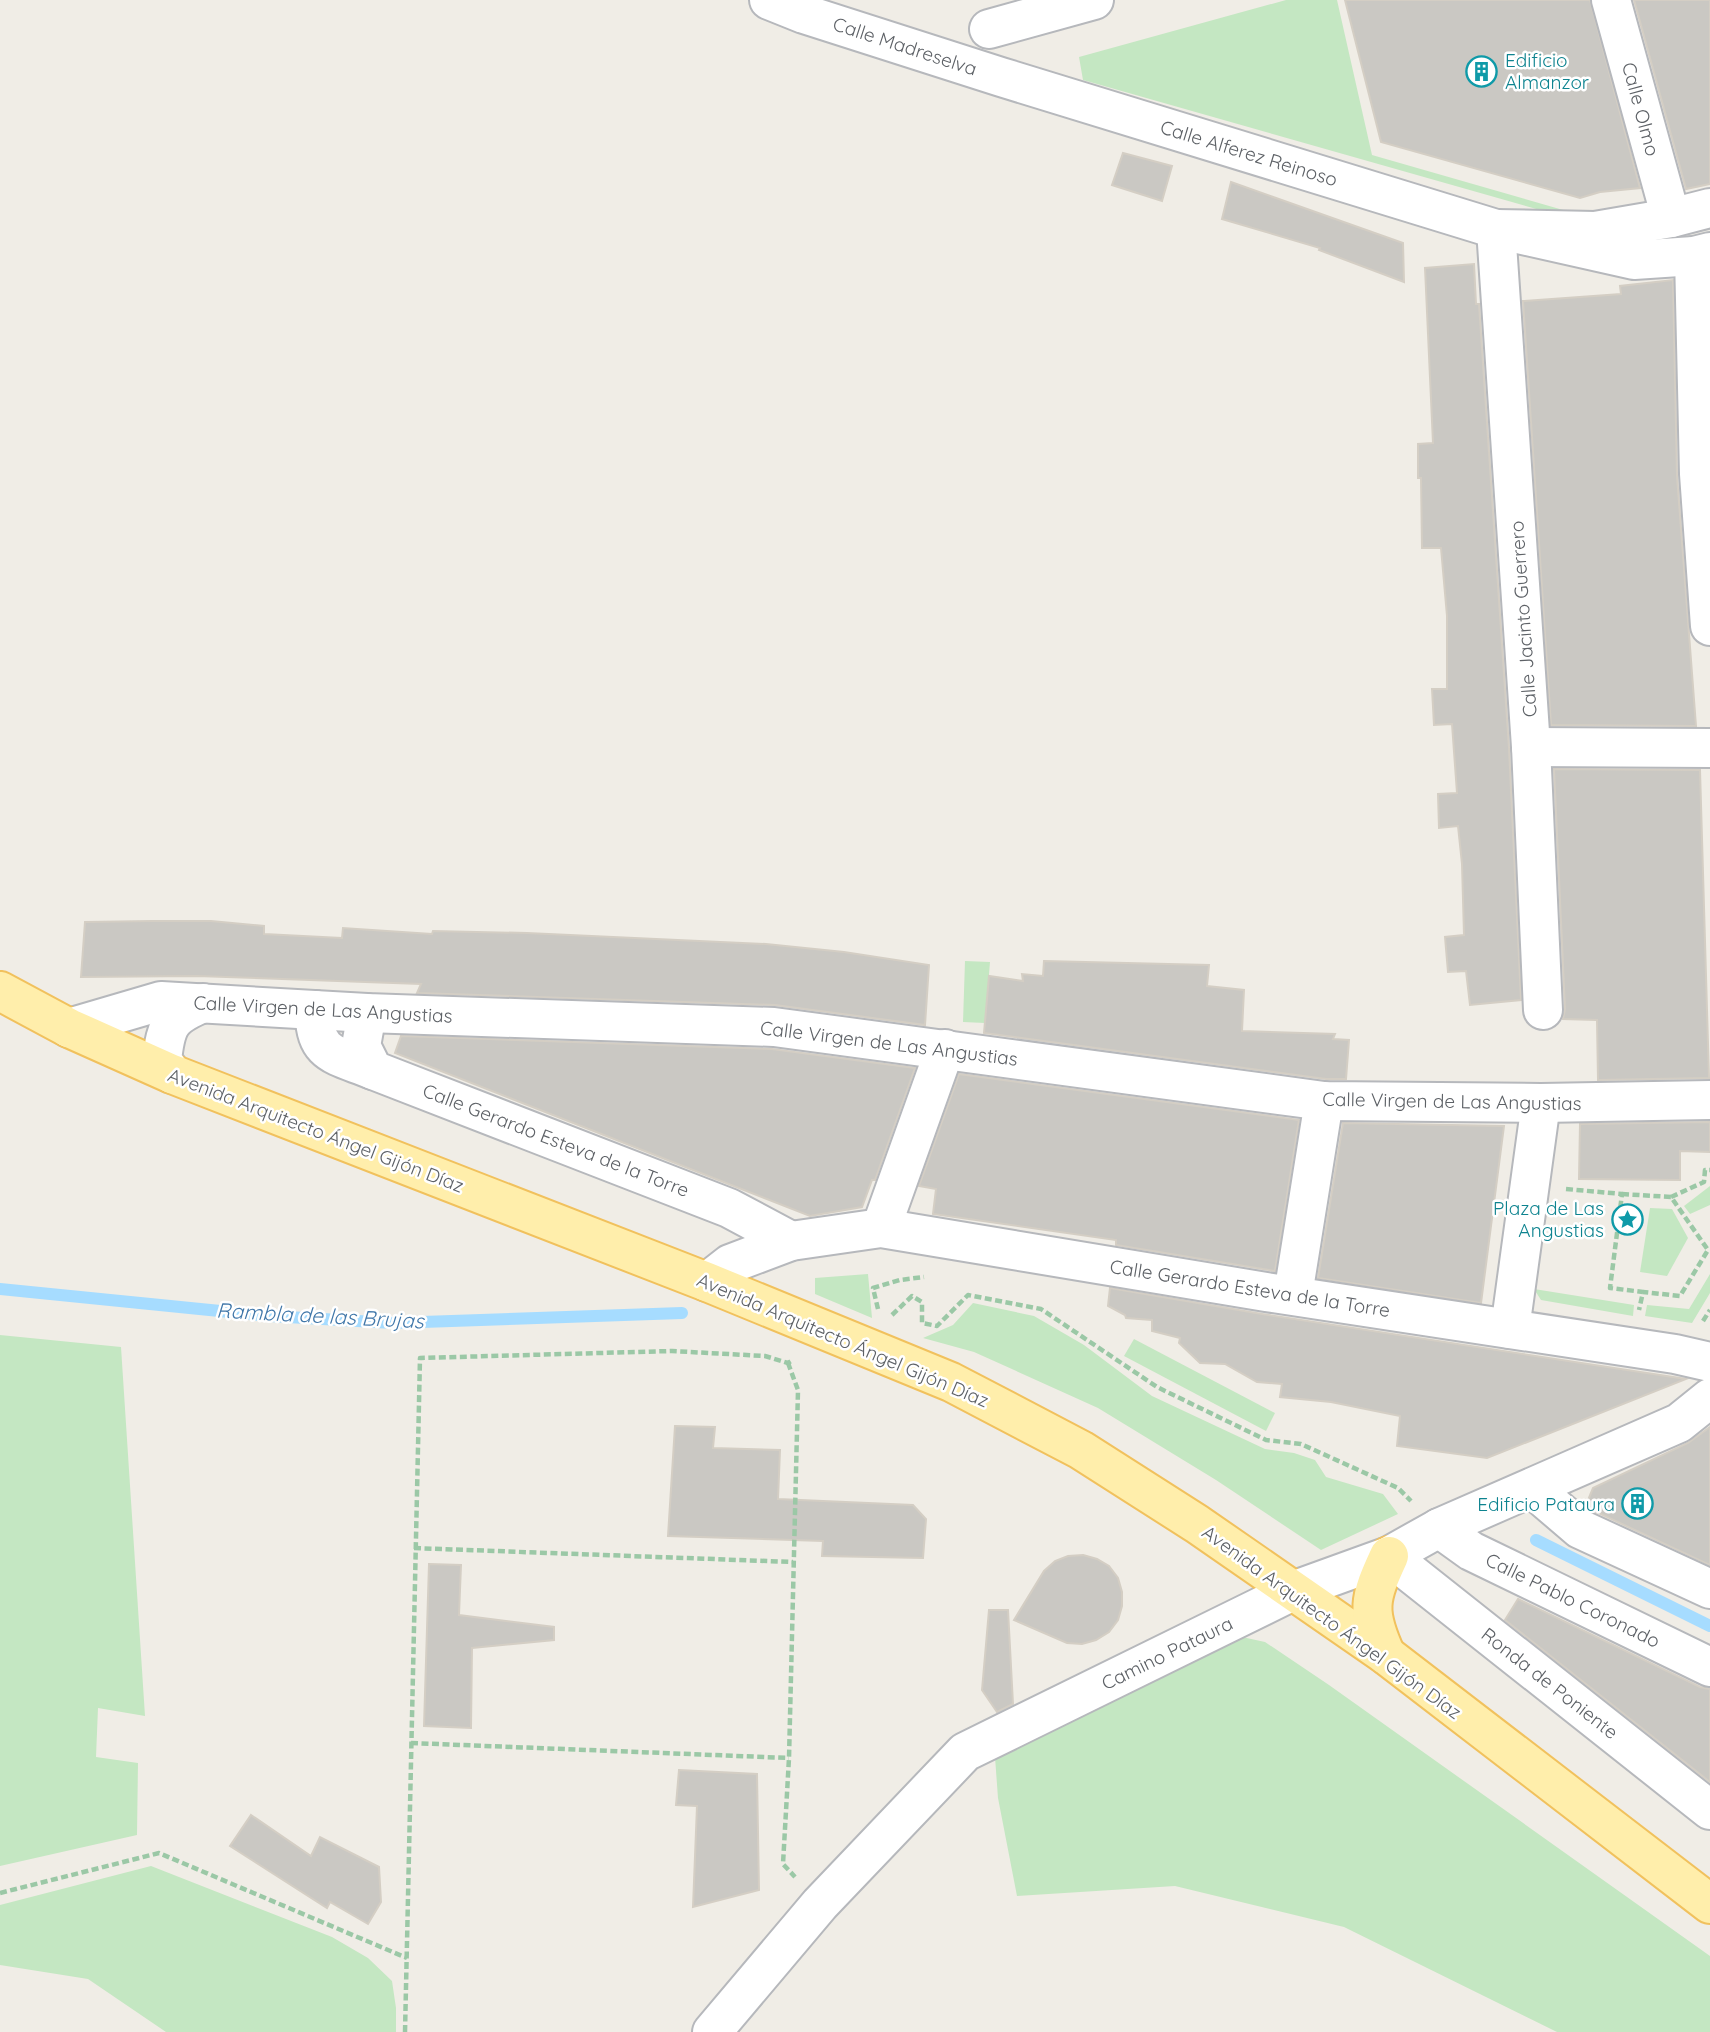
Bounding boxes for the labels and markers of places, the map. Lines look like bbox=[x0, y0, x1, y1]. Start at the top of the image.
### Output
place label: Edificio Almanzor bbox=[1505, 48, 1590, 94]
building icon: Edificio Almanzor bbox=[1465, 54, 1499, 88]
place label: Plaza de Las Angustias bbox=[1493, 1196, 1604, 1242]
place icon: Plaza de Las Angustias bbox=[1610, 1202, 1644, 1236]
building icon: Edificio Pataura bbox=[1621, 1487, 1655, 1521]
place label: Edificio Pataura bbox=[1477, 1492, 1615, 1516]

